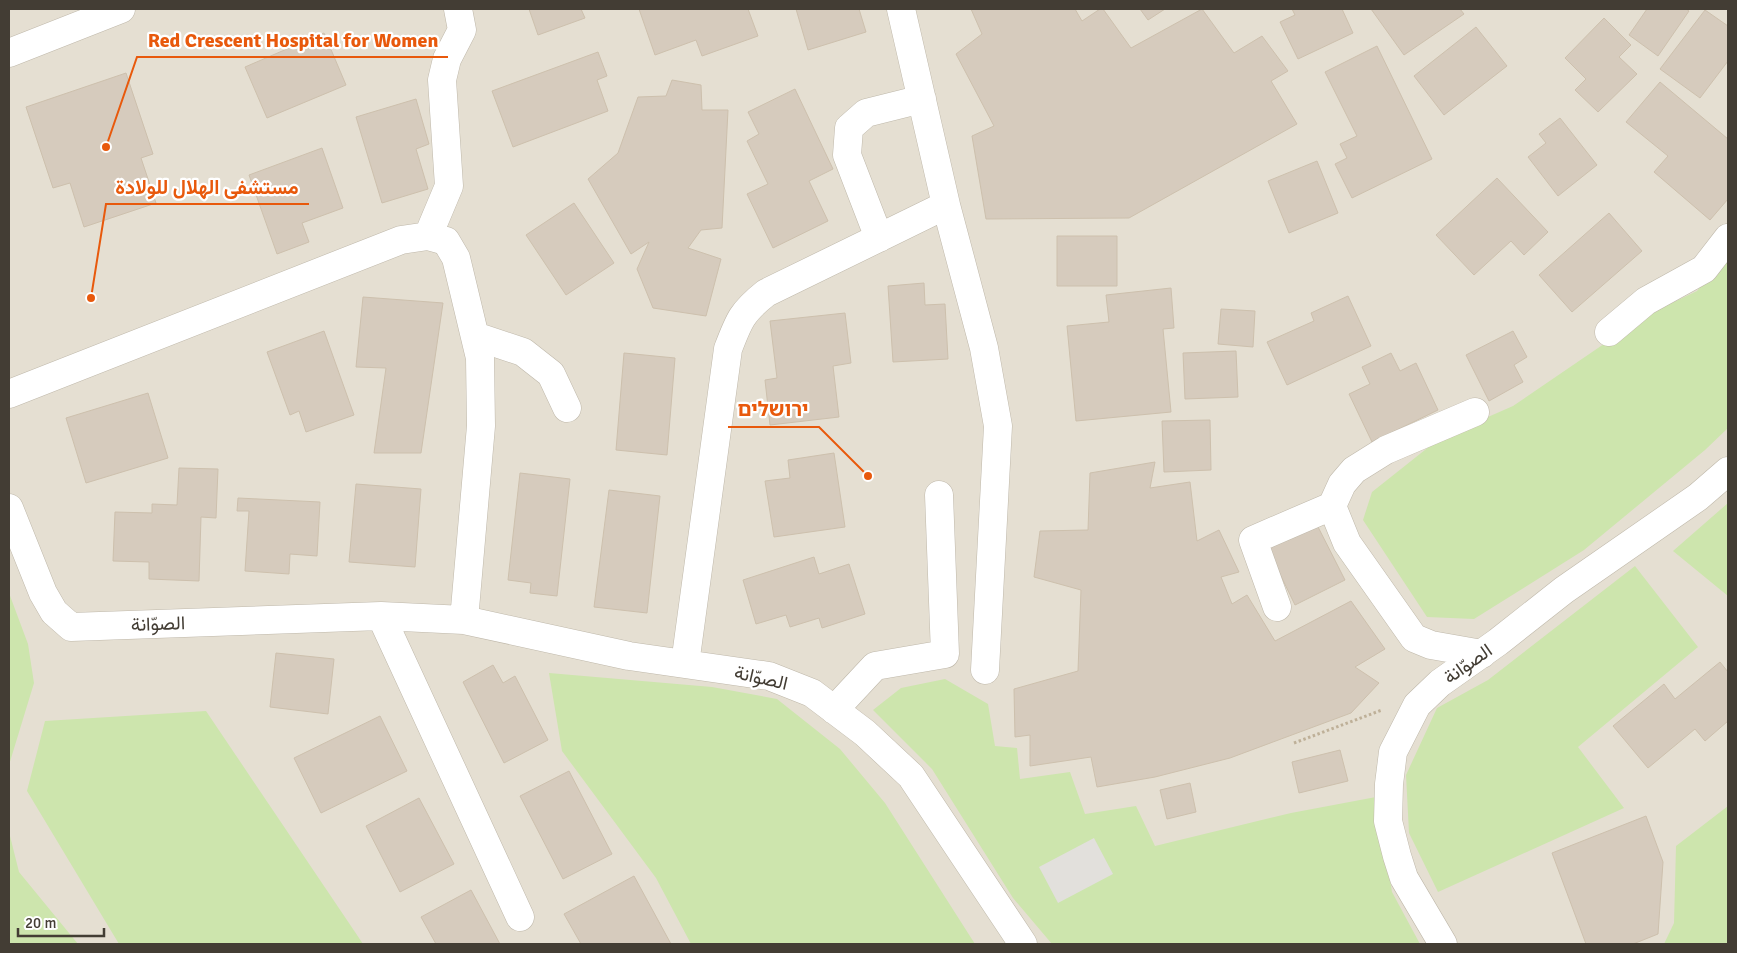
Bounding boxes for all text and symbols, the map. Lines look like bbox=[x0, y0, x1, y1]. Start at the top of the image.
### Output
callout: Red Crescent Hospital for Women bbox=[137, 22, 448, 57]
text: Red Crescent Hospital for Women bbox=[148, 28, 438, 53]
callout: مستشفى الهلال للولادة bbox=[106, 169, 309, 204]
text: مستشفى الهلال للولادة bbox=[115, 175, 299, 200]
callout: ירושלים bbox=[728, 392, 819, 427]
text: ירושלים bbox=[738, 397, 808, 422]
street label: الصوّانة bbox=[130, 611, 186, 637]
street label: الصوّانة bbox=[1439, 639, 1497, 689]
street label: الصوّانة bbox=[732, 660, 790, 696]
scale bar bbox=[18, 906, 104, 938]
text: 20 m bbox=[25, 914, 56, 932]

